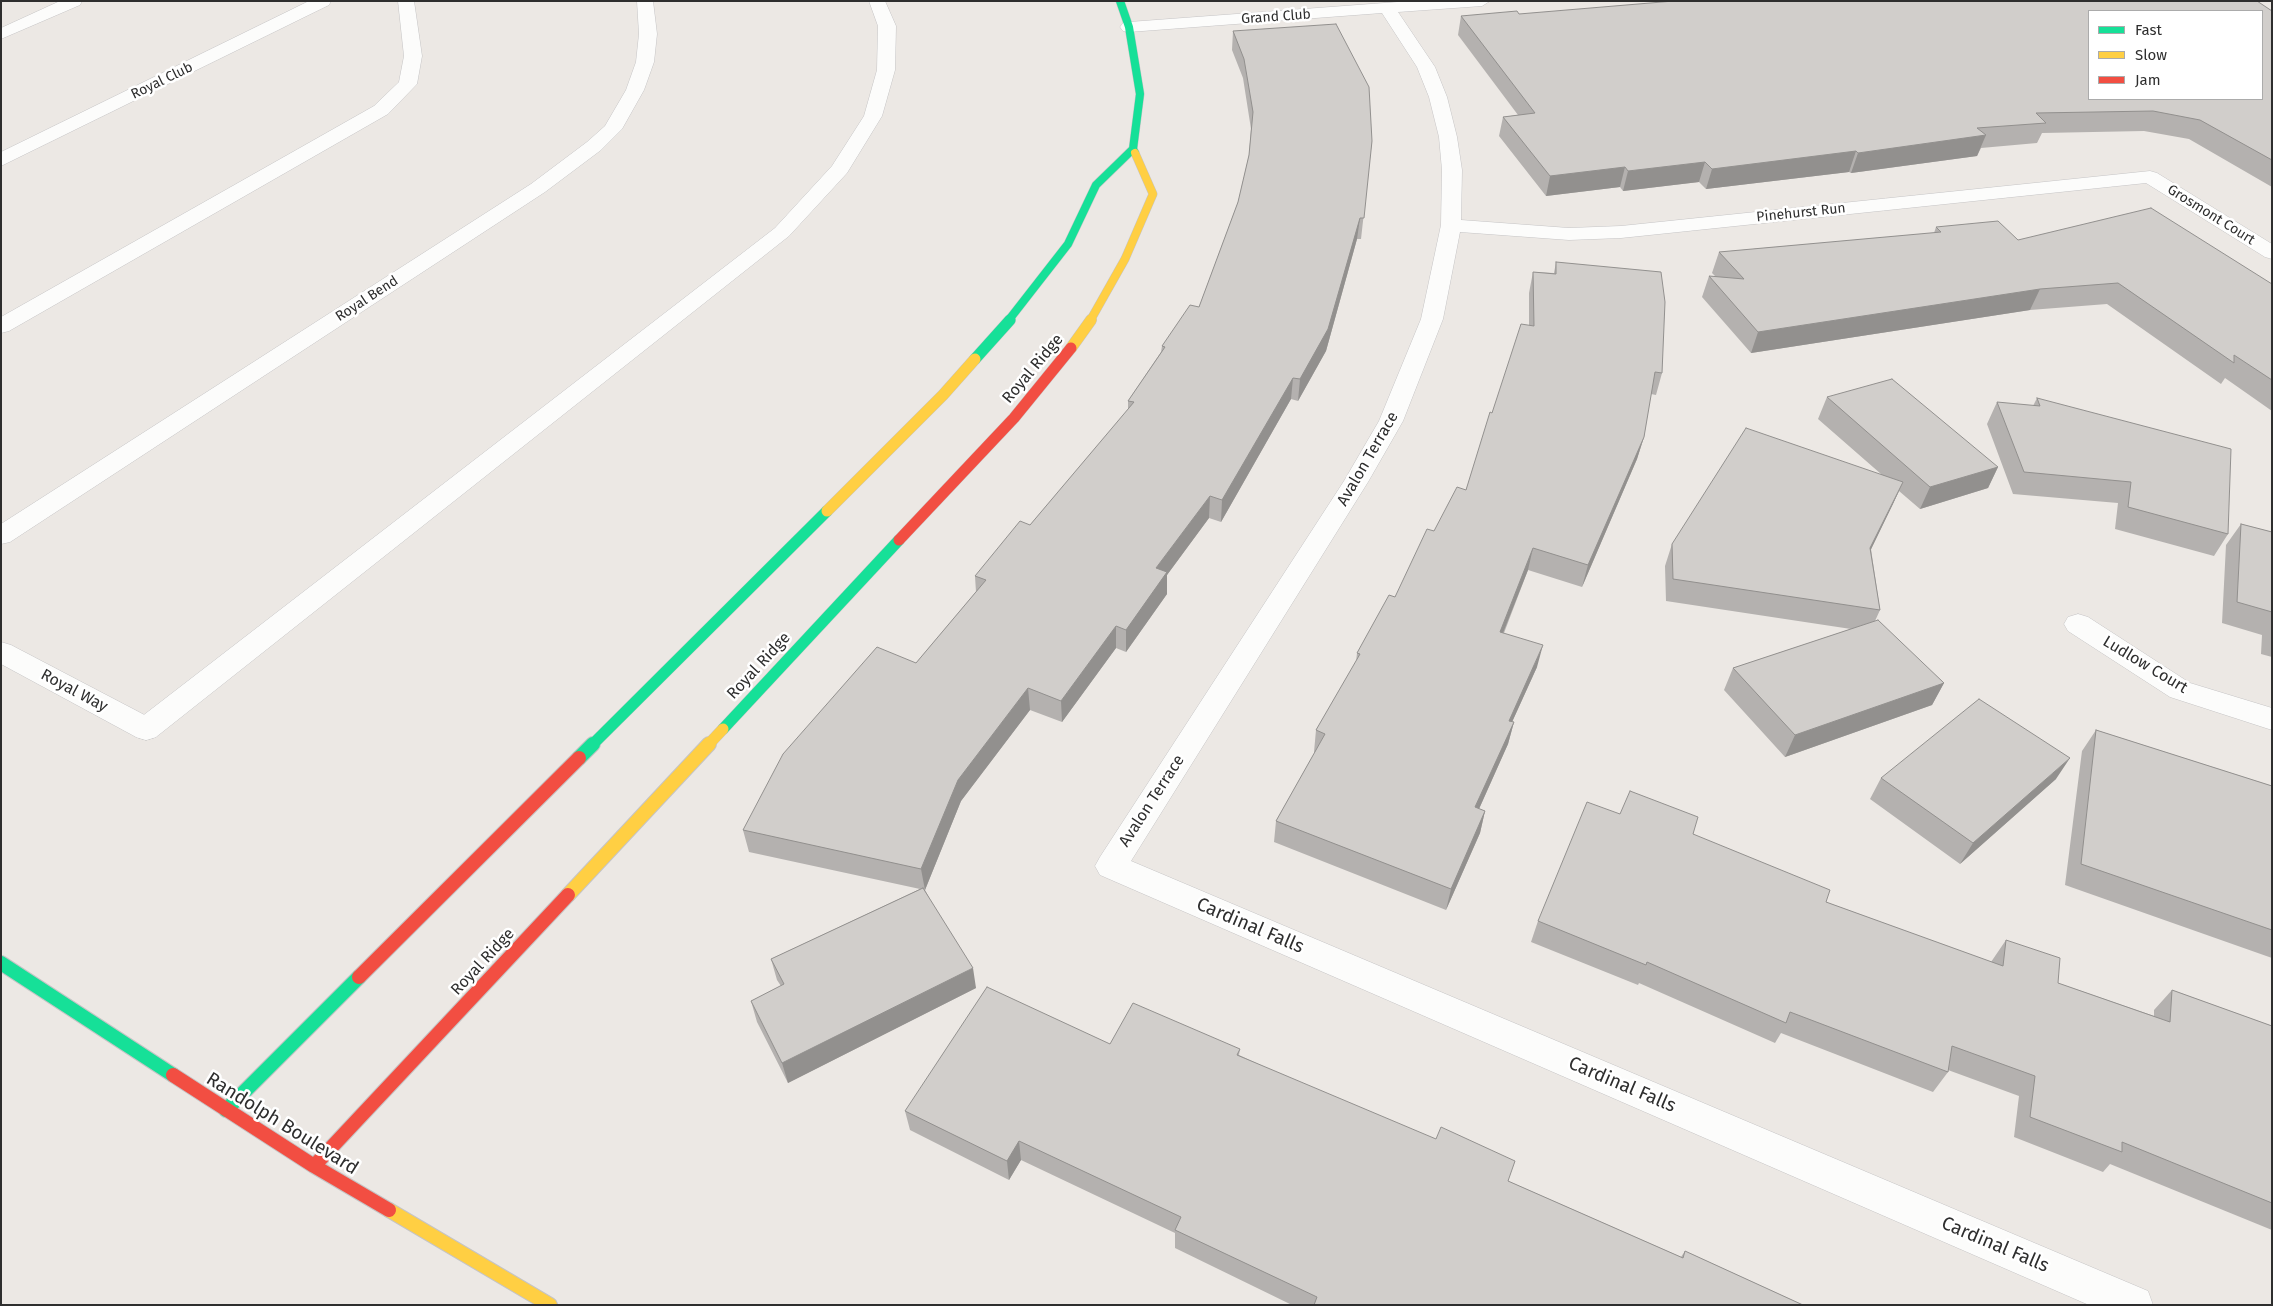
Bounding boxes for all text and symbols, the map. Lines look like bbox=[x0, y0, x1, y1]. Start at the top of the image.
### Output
street label: Grand Club bbox=[1241, 6, 1311, 28]
legend bbox=[2088, 10, 2263, 100]
text: Fast bbox=[2135, 21, 2162, 39]
text: Slow bbox=[2135, 46, 2167, 64]
street label: Royal Club bbox=[128, 59, 196, 103]
text: Jam bbox=[2135, 71, 2161, 89]
street label: Grosmont Court bbox=[2164, 181, 2258, 249]
street label: Pinehurst Run bbox=[1756, 200, 1846, 226]
street label: Royal Bend bbox=[333, 273, 401, 325]
street label: Royal Ridge bbox=[999, 331, 1067, 407]
street label: Avalon Terrace bbox=[1333, 408, 1403, 510]
street label: Royal Ridge bbox=[723, 629, 795, 703]
street label: Ludlow Court bbox=[2099, 632, 2191, 698]
street label: Royal Way bbox=[37, 665, 111, 717]
street label: Avalon Terrace bbox=[1115, 752, 1189, 850]
street label: Cardinal Falls bbox=[1193, 893, 1307, 959]
street label: Royal Ridge bbox=[447, 925, 519, 999]
street label: Cardinal Falls bbox=[1565, 1052, 1679, 1118]
street label: Randolph Boulevard bbox=[202, 1068, 362, 1180]
street label: Cardinal Falls bbox=[1938, 1212, 2052, 1278]

